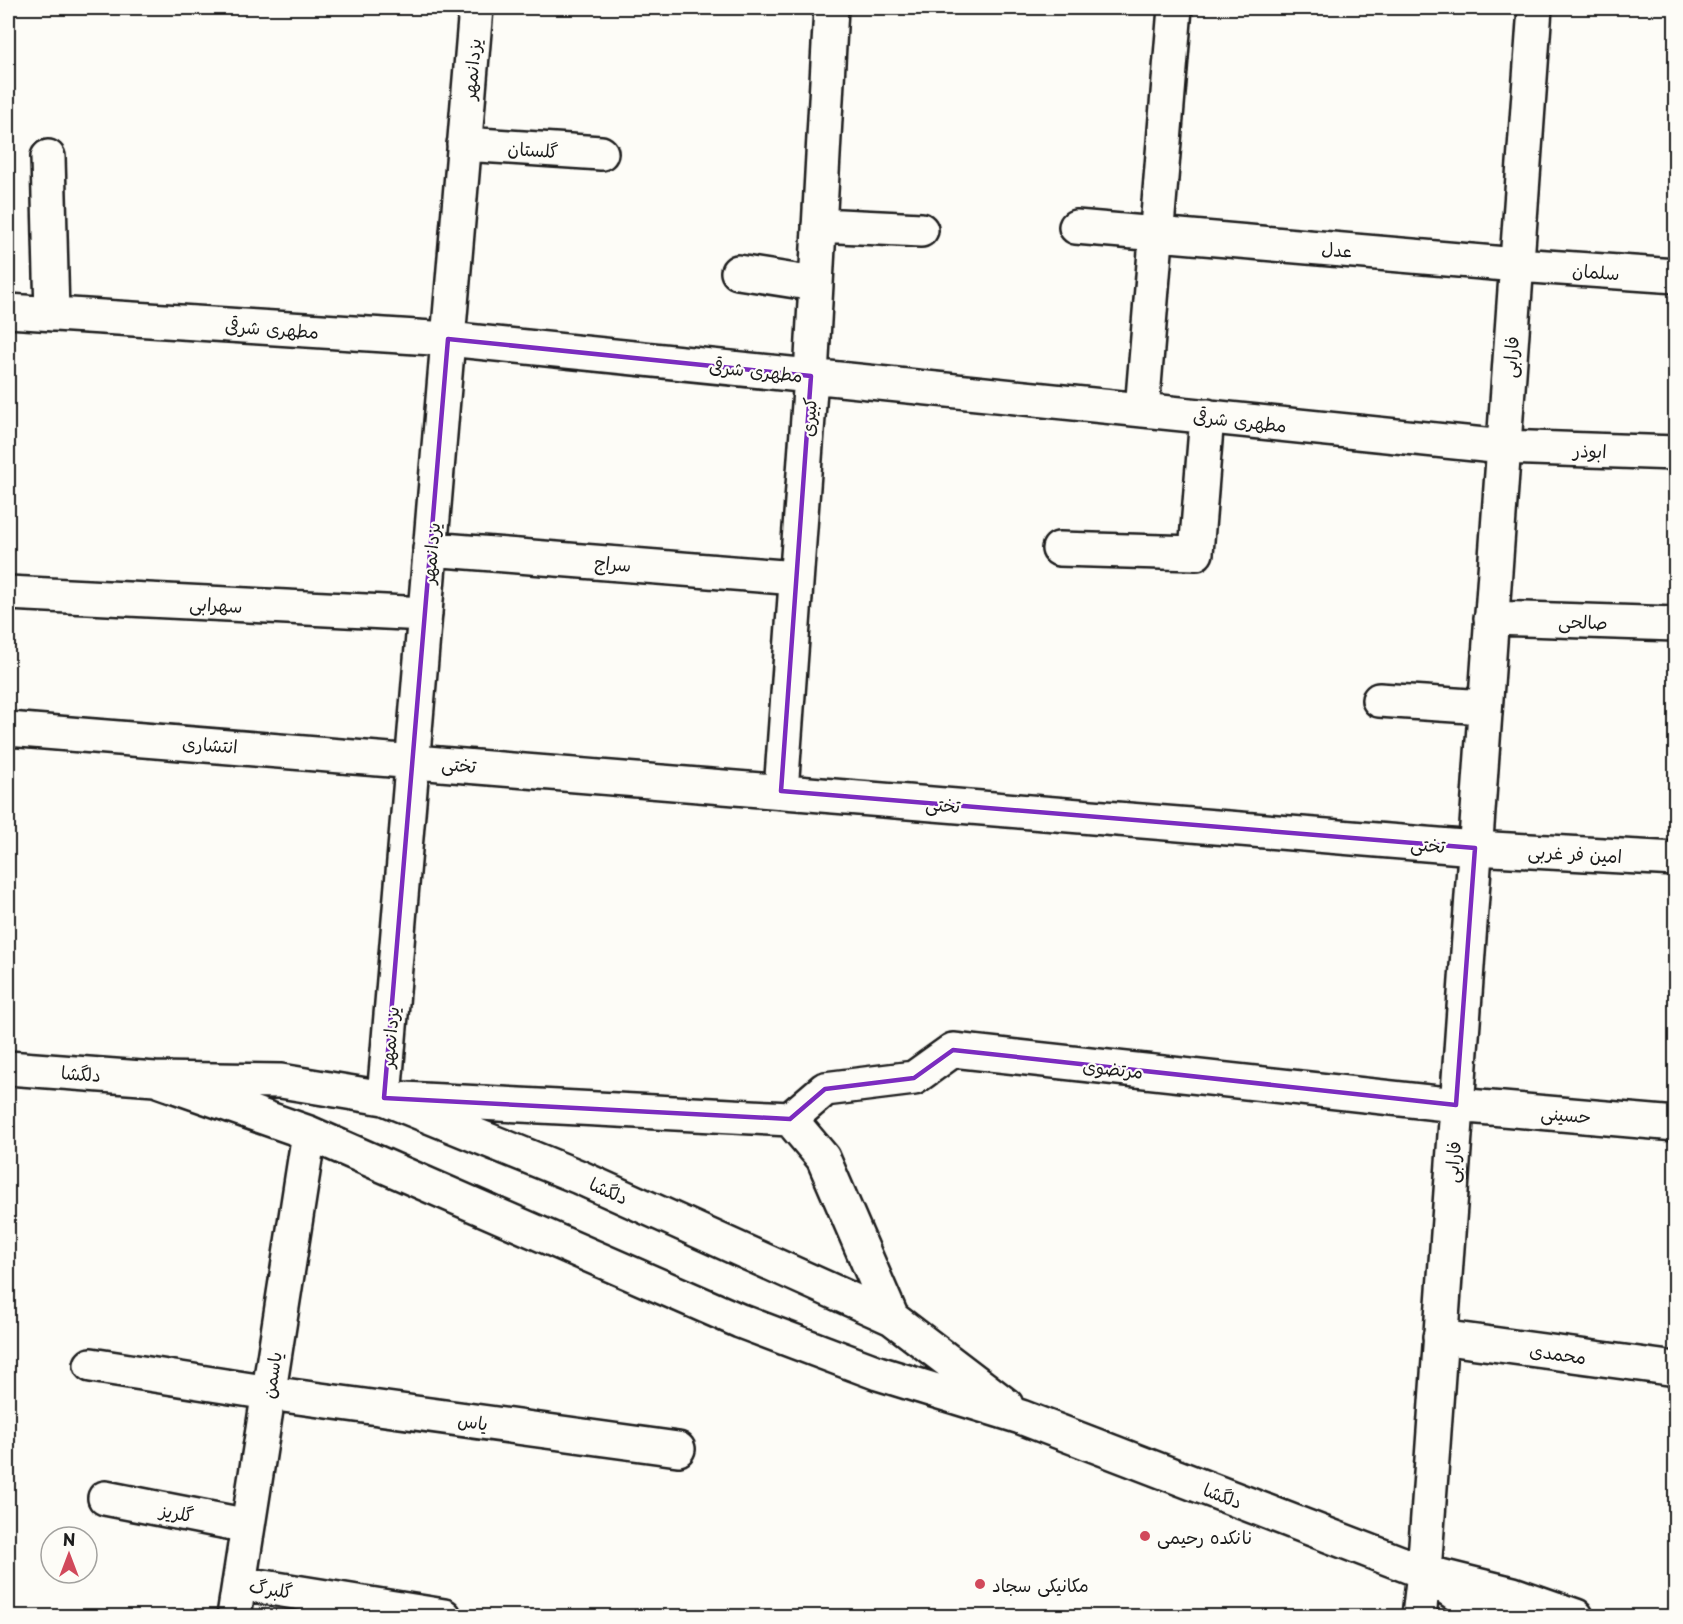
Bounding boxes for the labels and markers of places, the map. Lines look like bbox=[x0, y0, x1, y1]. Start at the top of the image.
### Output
place label: نانکده رحیمی bbox=[1157, 1523, 1252, 1550]
marker: نانکده رحیمی bbox=[1138, 1529, 1152, 1543]
place label: مکانیکی سجاد bbox=[992, 1571, 1089, 1598]
marker: مکانیکی سجاد bbox=[973, 1577, 987, 1591]

